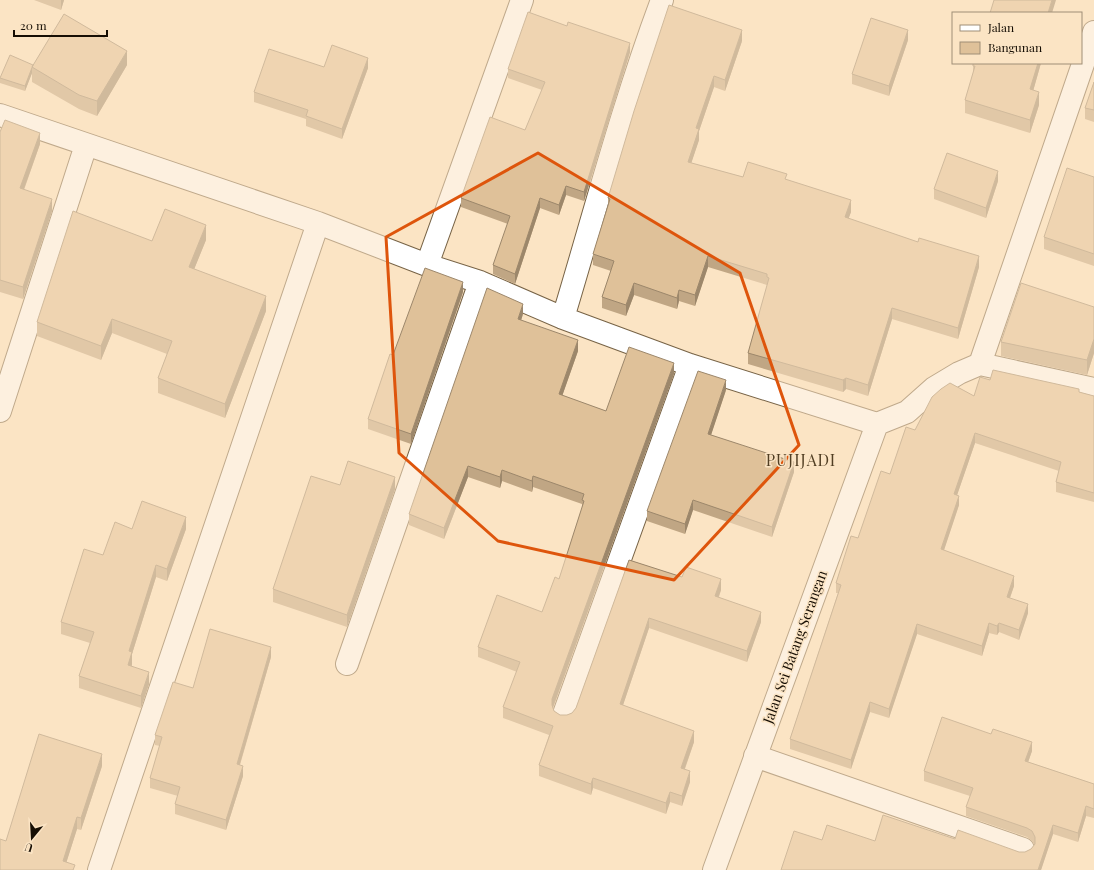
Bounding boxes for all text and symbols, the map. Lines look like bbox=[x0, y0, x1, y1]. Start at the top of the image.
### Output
scale bar bbox=[14, 12, 107, 38]
legend bbox=[952, 12, 1082, 64]
text: 20 m bbox=[20, 17, 47, 33]
text: Jalan bbox=[987, 19, 1014, 35]
text: Bangunan bbox=[988, 39, 1042, 55]
district label: PUJIJADI bbox=[766, 449, 836, 470]
street label: Jalan Sei Batang Serangan bbox=[758, 567, 831, 727]
north arrow bbox=[12, 818, 52, 858]
text: U bbox=[22, 840, 35, 856]

